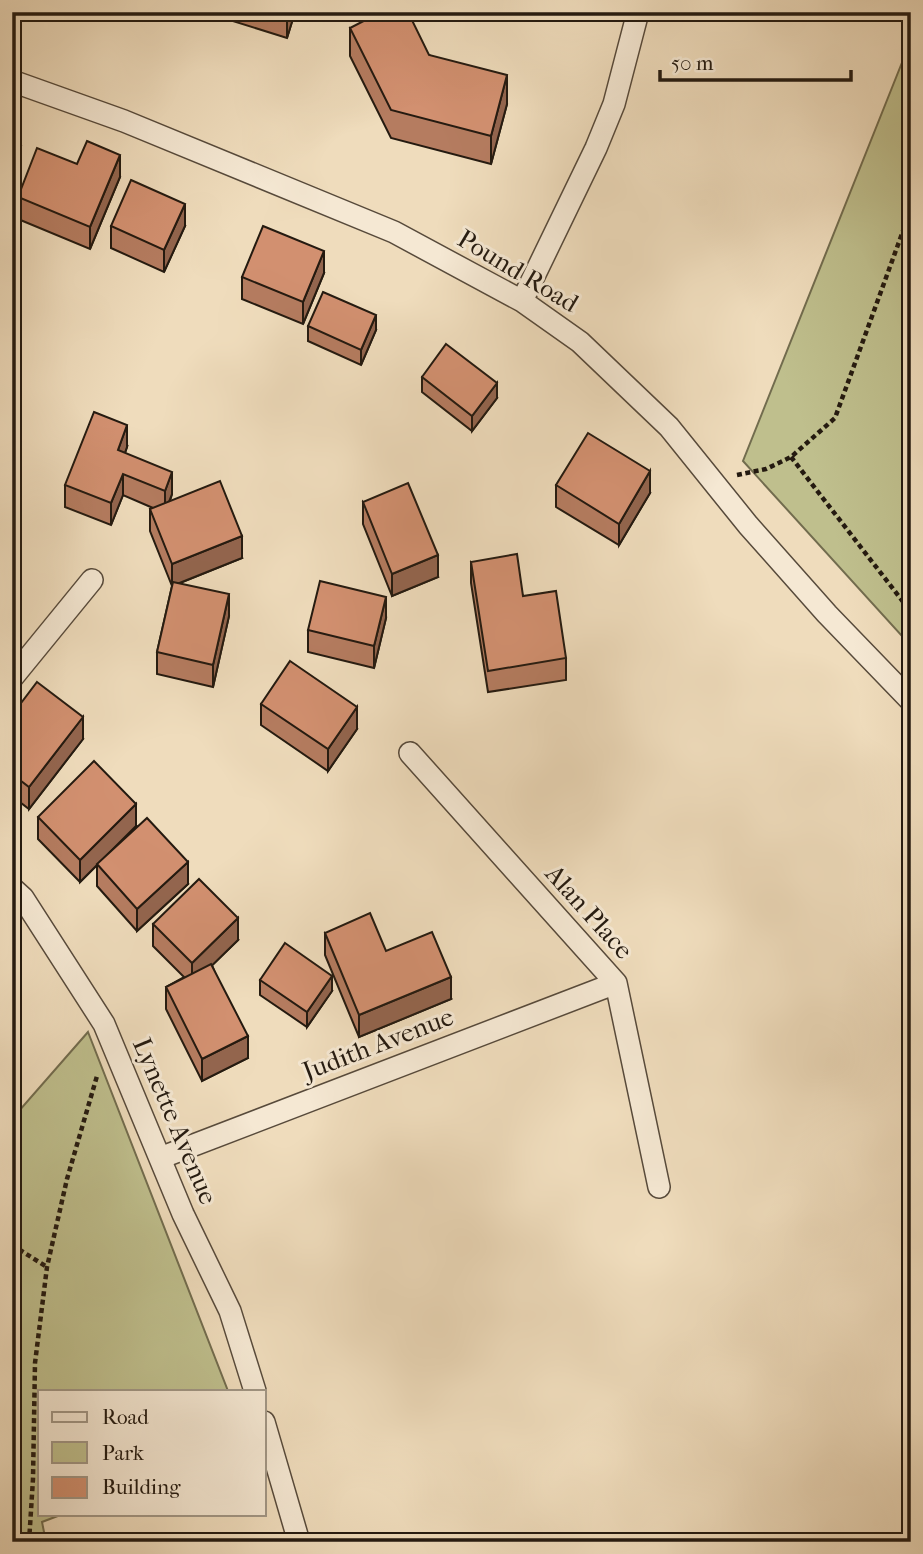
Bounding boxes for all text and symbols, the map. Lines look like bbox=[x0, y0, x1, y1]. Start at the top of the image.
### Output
scale bar bbox=[660, 38, 851, 82]
text: 50 m bbox=[671, 51, 714, 75]
street label: Pound Road bbox=[452, 223, 585, 320]
street label: Alan Place bbox=[538, 858, 639, 966]
street label: Judith Avenue bbox=[296, 1001, 458, 1088]
street label: Lynette Avenue bbox=[126, 1033, 224, 1209]
legend bbox=[38, 1390, 266, 1516]
text: Road bbox=[102, 1405, 149, 1429]
text: Park bbox=[102, 1441, 144, 1465]
text: Building bbox=[102, 1475, 181, 1499]

